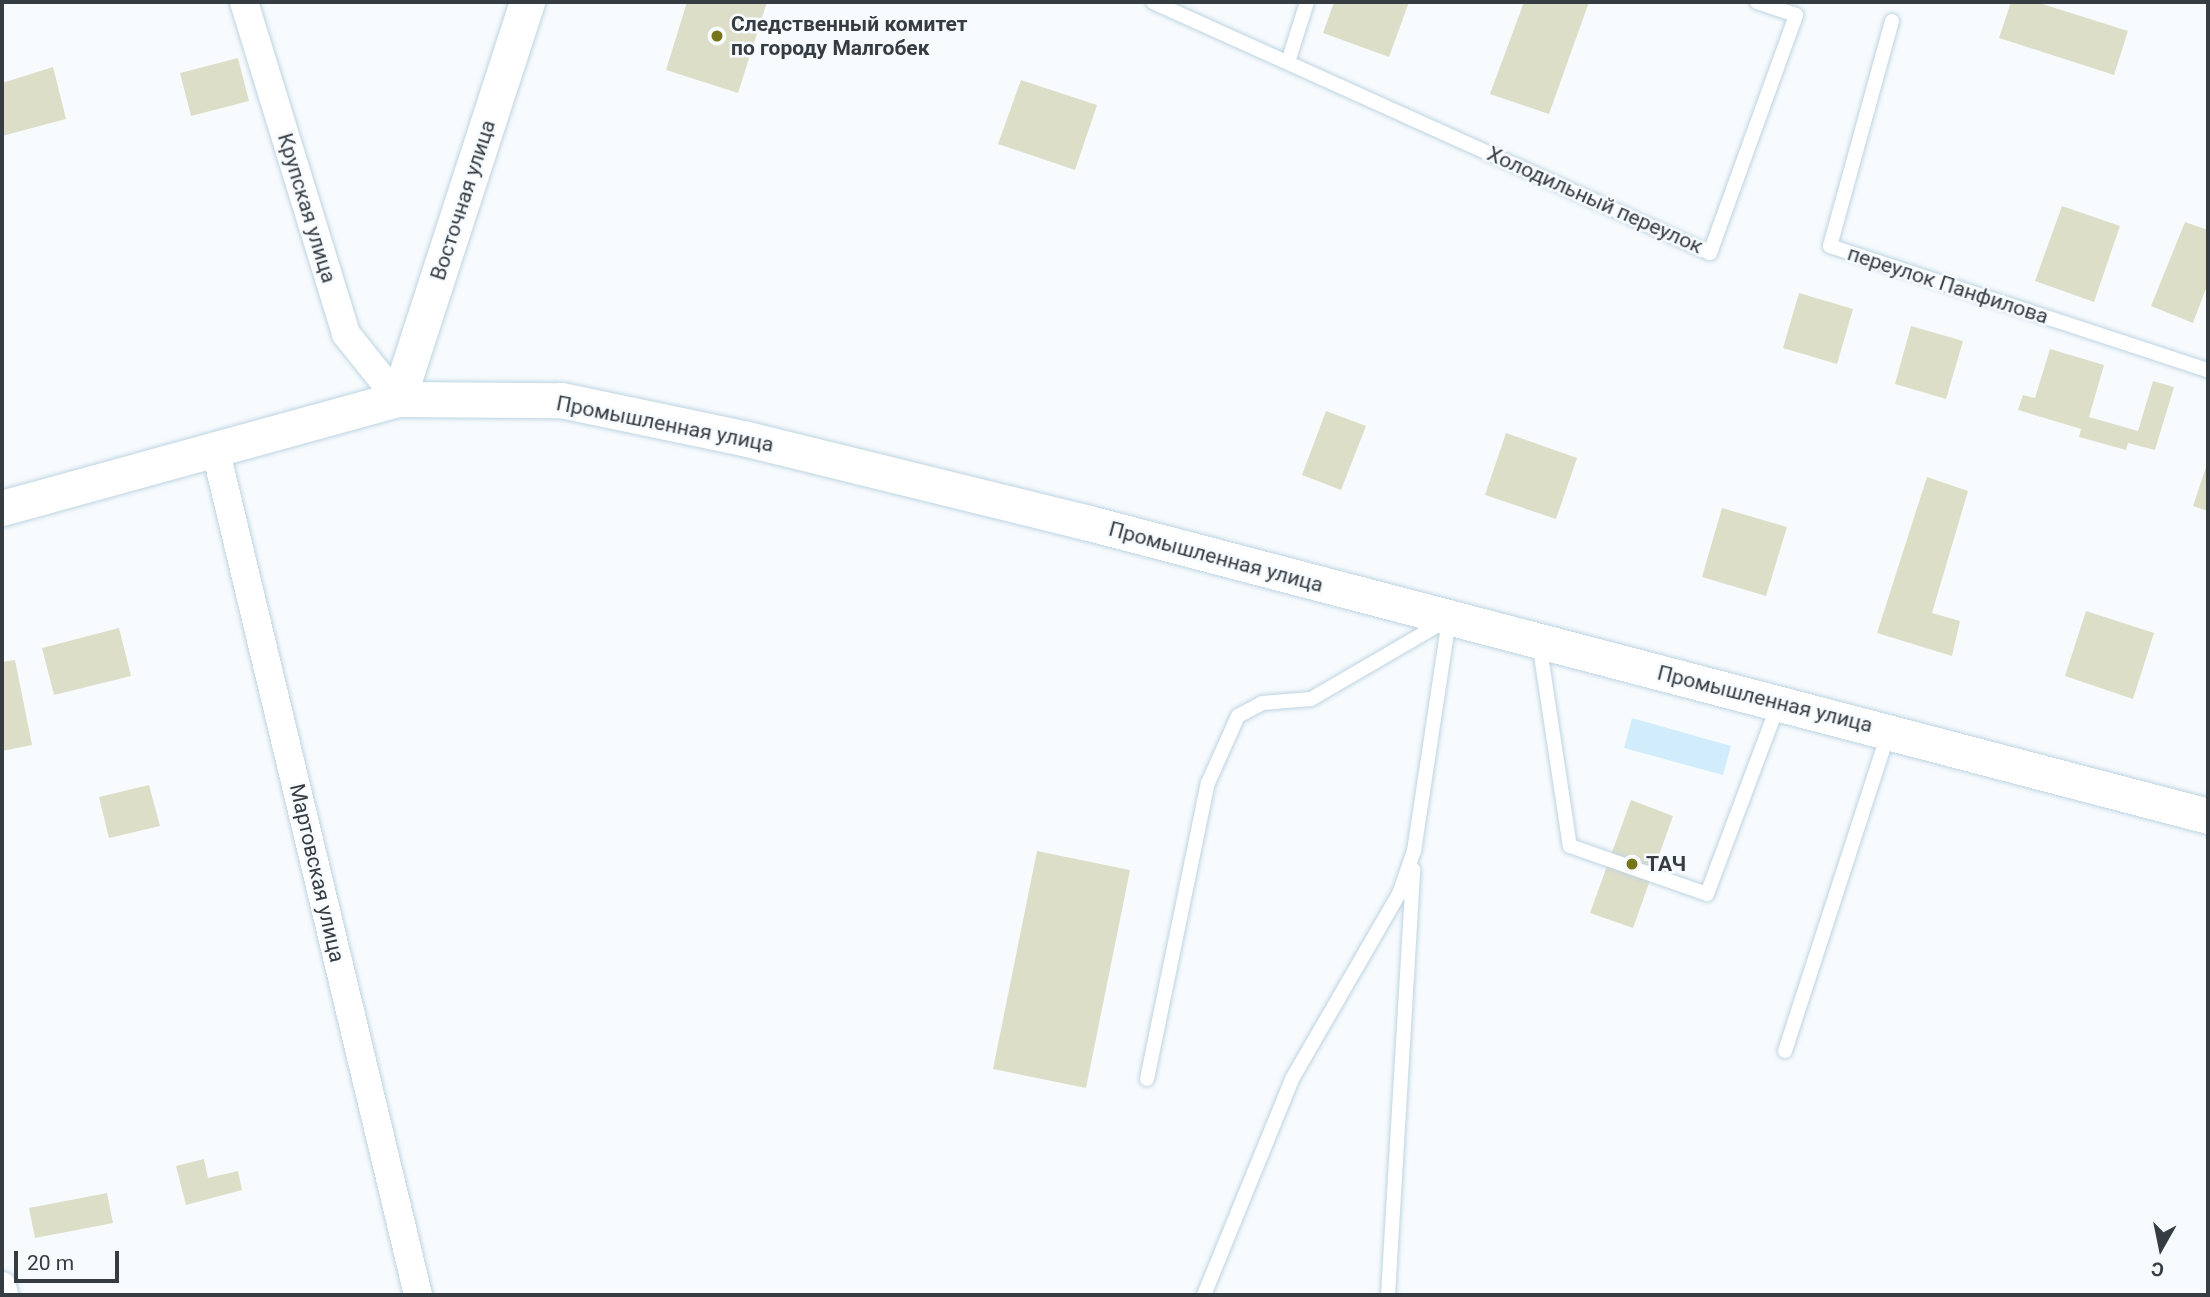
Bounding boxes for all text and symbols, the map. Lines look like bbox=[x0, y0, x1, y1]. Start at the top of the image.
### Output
place label: Следственный комитет по городу Малгобек bbox=[731, 11, 967, 61]
marker: Следственный комитет по городу Малгобек bbox=[709, 28, 725, 44]
street label: Восточная улица bbox=[425, 117, 501, 283]
street label: Крупская улица bbox=[272, 130, 342, 286]
street label: Холодильный переулок bbox=[1483, 141, 1707, 259]
street label: переулок Панфилова bbox=[1844, 241, 2052, 329]
street label: Промышленная улица bbox=[554, 391, 776, 457]
street label: Промышленная улица bbox=[1106, 516, 1326, 598]
street label: Промышленная улица bbox=[1655, 660, 1875, 738]
street label: Мартовская улица bbox=[284, 781, 350, 965]
place label: ТАЧ bbox=[1646, 851, 1686, 877]
marker: ТАЧ bbox=[1624, 856, 1640, 872]
north arrow bbox=[2126, 1213, 2196, 1283]
scale bar bbox=[18, 1238, 122, 1282]
text: 20 m bbox=[27, 1251, 74, 1275]
text: С bbox=[2150, 1257, 2166, 1282]

